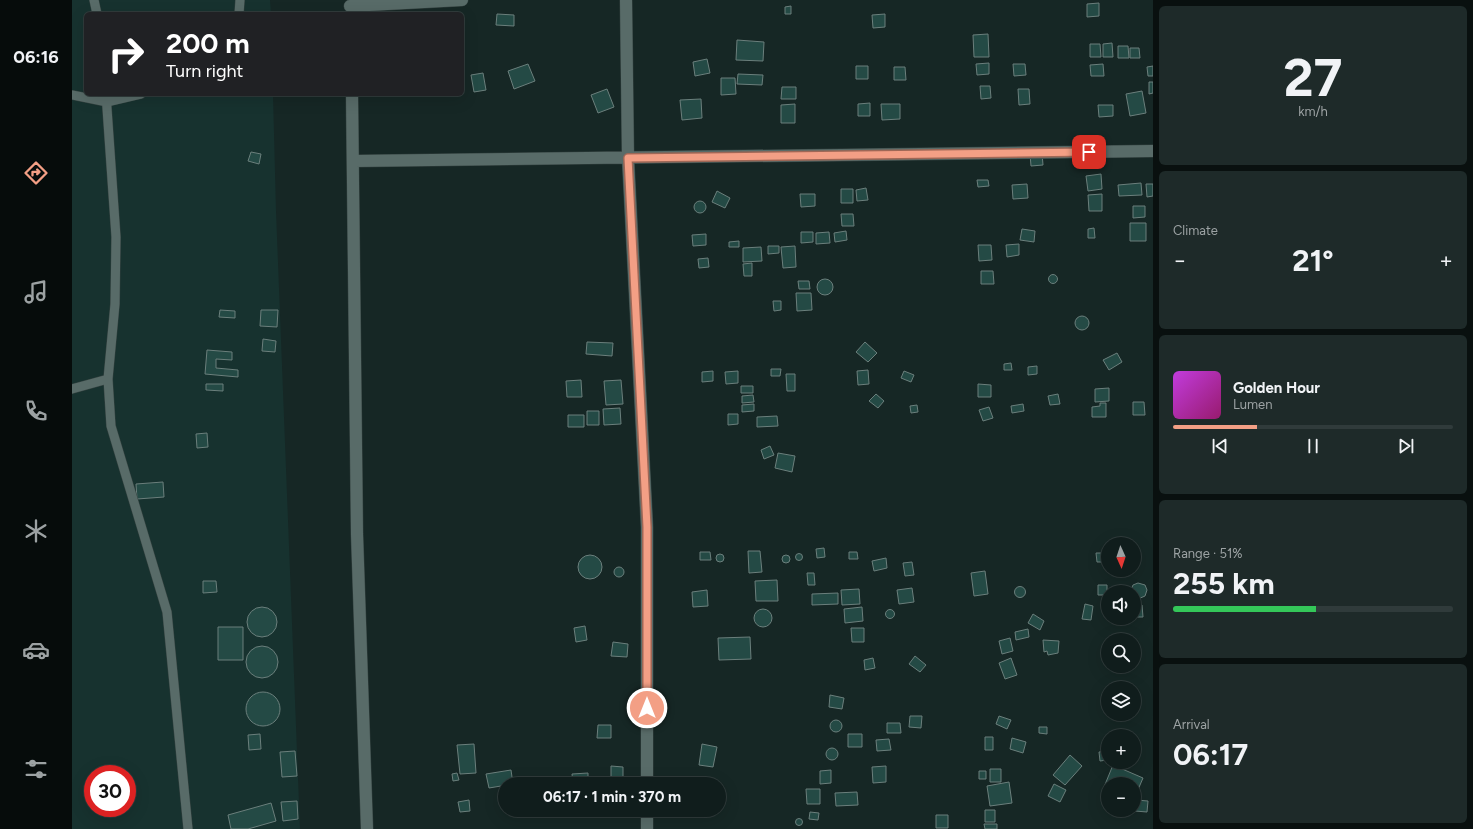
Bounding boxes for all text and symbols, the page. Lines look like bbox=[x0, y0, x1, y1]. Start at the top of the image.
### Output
text: 200 m bbox=[166, 26, 250, 60]
icon: right bbox=[100, 28, 152, 80]
text: 06:16 bbox=[13, 46, 59, 68]
text: 27 bbox=[1283, 47, 1343, 109]
text: Turn right bbox=[166, 60, 243, 82]
text: km/h bbox=[1298, 104, 1328, 119]
pin bbox=[1072, 135, 1106, 169]
icon: arrive bbox=[1078, 141, 1100, 163]
icon: directions bbox=[22, 159, 50, 187]
text: Climate bbox=[1173, 223, 1218, 238]
text: 21° bbox=[1292, 242, 1334, 279]
text: − bbox=[1173, 247, 1187, 274]
text: + bbox=[1439, 247, 1453, 274]
icon: music bbox=[22, 278, 50, 306]
text: Golden Hour bbox=[1233, 379, 1320, 397]
icon: phone bbox=[22, 397, 50, 425]
text: Lumen bbox=[1233, 397, 1272, 412]
icon: previous bbox=[1209, 435, 1231, 457]
icon: pause bbox=[1302, 435, 1324, 457]
icon: next bbox=[1395, 435, 1417, 457]
icon: climate bbox=[22, 517, 50, 545]
north arrow bbox=[1101, 537, 1141, 577]
map controls bbox=[1101, 537, 1141, 817]
text: Range · 51% bbox=[1173, 546, 1243, 561]
text: 255 km bbox=[1173, 565, 1275, 602]
button: sound bbox=[1101, 585, 1141, 625]
button: search bbox=[1101, 633, 1141, 673]
icon: car bbox=[22, 636, 50, 664]
button: layers bbox=[1101, 681, 1141, 721]
position arrow bbox=[626, 687, 668, 729]
text: Arrival bbox=[1173, 717, 1210, 732]
button: + bbox=[1101, 729, 1141, 769]
text: 06:17 bbox=[1173, 736, 1248, 773]
icon: filters bbox=[22, 755, 50, 783]
speed limit sign: 30 bbox=[84, 765, 136, 817]
button: − bbox=[1101, 777, 1141, 817]
text: 06:17 · 1 min · 370 m bbox=[543, 788, 681, 806]

